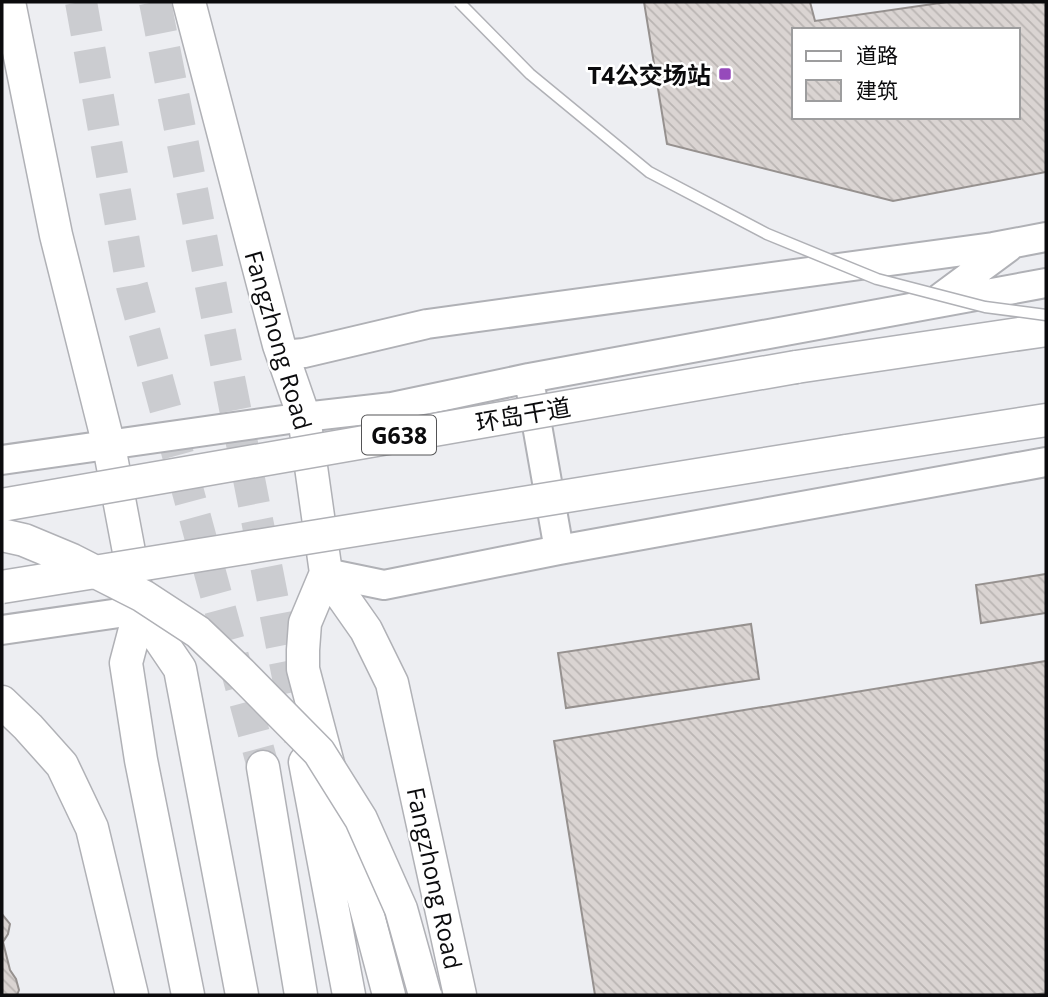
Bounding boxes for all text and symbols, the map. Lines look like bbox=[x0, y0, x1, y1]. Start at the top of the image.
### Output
legend bbox=[792, 28, 1020, 119]
text: 道路 bbox=[856, 41, 898, 69]
place label: T4公交场站 bbox=[587, 58, 711, 91]
marker: T4公交场站 bbox=[717, 66, 733, 82]
text: 建筑 bbox=[856, 76, 898, 104]
street label: Fangzhong Road bbox=[238, 246, 320, 434]
street label: 环岛干道 bbox=[473, 389, 573, 439]
road number: G638 bbox=[362, 416, 436, 454]
street label: Fangzhong Road bbox=[400, 784, 470, 972]

